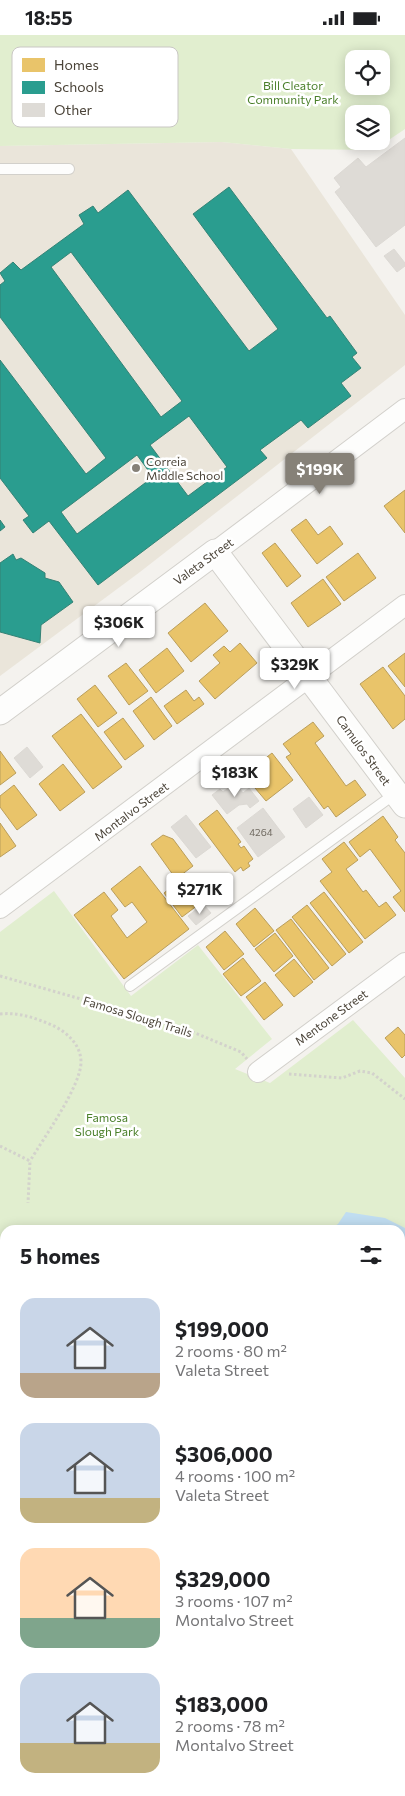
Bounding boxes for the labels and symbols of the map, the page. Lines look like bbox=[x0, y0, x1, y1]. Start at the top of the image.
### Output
legend bbox=[12, 47, 178, 127]
text: Homes bbox=[54, 56, 99, 73]
text: Schools bbox=[54, 78, 104, 95]
park label: Bill Cleator Community Park bbox=[247, 78, 339, 106]
text: Other bbox=[54, 101, 93, 118]
pin: $199K bbox=[285, 453, 355, 495]
place label: Correia Middle School bbox=[146, 454, 223, 482]
marker: Correia Middle School bbox=[130, 462, 142, 474]
street label: Valeta Street bbox=[170, 535, 236, 587]
pin: $306K bbox=[84, 605, 154, 648]
pin: $329K bbox=[260, 647, 330, 690]
street label: Camulos Street bbox=[334, 712, 394, 788]
pin: $183K bbox=[200, 755, 270, 798]
street label: Montalvo Street bbox=[91, 779, 171, 843]
house number: 4264 bbox=[249, 826, 273, 838]
pin: $271K bbox=[165, 873, 235, 915]
street label: Mentone Street bbox=[292, 986, 370, 1048]
street label: Famosa Slough Trails bbox=[82, 993, 194, 1039]
park label: Famosa Slough Park bbox=[75, 1110, 140, 1138]

